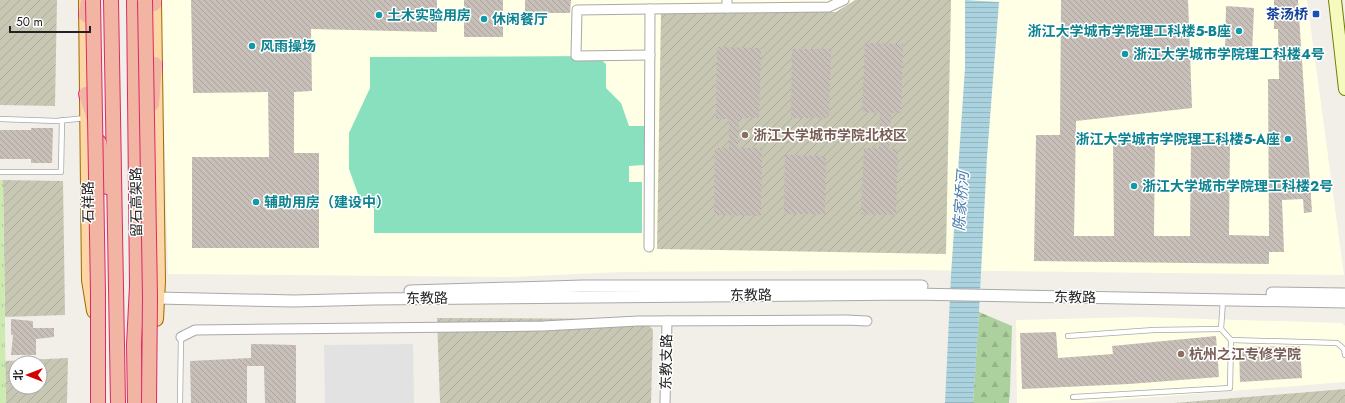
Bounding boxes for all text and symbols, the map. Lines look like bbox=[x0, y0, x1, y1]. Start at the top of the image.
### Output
place label: 茶汤桥 bbox=[1266, 4, 1308, 24]
place label: 土木实验用房 bbox=[387, 5, 471, 25]
scale bar bbox=[10, 8, 90, 34]
place label: 休闲餐厅 bbox=[492, 9, 548, 29]
marker: 茶汤桥 bbox=[1311, 9, 1321, 19]
marker: 土木实验用房 bbox=[374, 10, 384, 20]
text: 50 m bbox=[16, 13, 43, 31]
marker: 休闲餐厅 bbox=[479, 14, 489, 24]
place label: 浙江大学城市学院理工科楼5-B座 bbox=[1028, 21, 1231, 41]
marker: 浙江大学城市学院理工科楼5-B座 bbox=[1234, 26, 1244, 36]
place label: 风雨操场 bbox=[260, 36, 316, 56]
marker: 风雨操场 bbox=[247, 41, 257, 51]
place label: 浙江大学城市学院理工科楼4号 bbox=[1133, 44, 1325, 64]
marker: 浙江大学城市学院理工科楼4号 bbox=[1120, 49, 1130, 59]
place label: 浙江大学城市学院北校区 bbox=[753, 125, 907, 145]
place label: 浙江大学城市学院理工科楼5-A座 bbox=[1076, 129, 1280, 149]
marker: 浙江大学城市学院北校区 bbox=[740, 130, 750, 140]
marker: 浙江大学城市学院理工科楼5-A座 bbox=[1283, 134, 1293, 144]
street label: 留石高架路 bbox=[125, 167, 147, 237]
water label: 陈家桥河 bbox=[948, 167, 974, 232]
place label: 浙江大学城市学院理工科楼2号 bbox=[1142, 176, 1333, 196]
street label: 石祥路 bbox=[78, 181, 98, 223]
marker: 浙江大学城市学院理工科楼2号 bbox=[1129, 181, 1139, 191]
place label: 辅助用房（建设中） bbox=[264, 192, 390, 212]
marker: 辅助用房（建设中） bbox=[251, 197, 261, 207]
street label: 东教路 bbox=[730, 285, 772, 305]
street label: 东教路 bbox=[1054, 287, 1096, 307]
street label: 东教路 bbox=[406, 288, 448, 308]
street label: 东教支路 bbox=[656, 334, 676, 390]
place label: 杭州之江专修学院 bbox=[1189, 344, 1301, 364]
marker: 杭州之江专修学院 bbox=[1176, 349, 1186, 359]
north arrow bbox=[8, 355, 48, 395]
text: 北 bbox=[10, 370, 26, 381]

